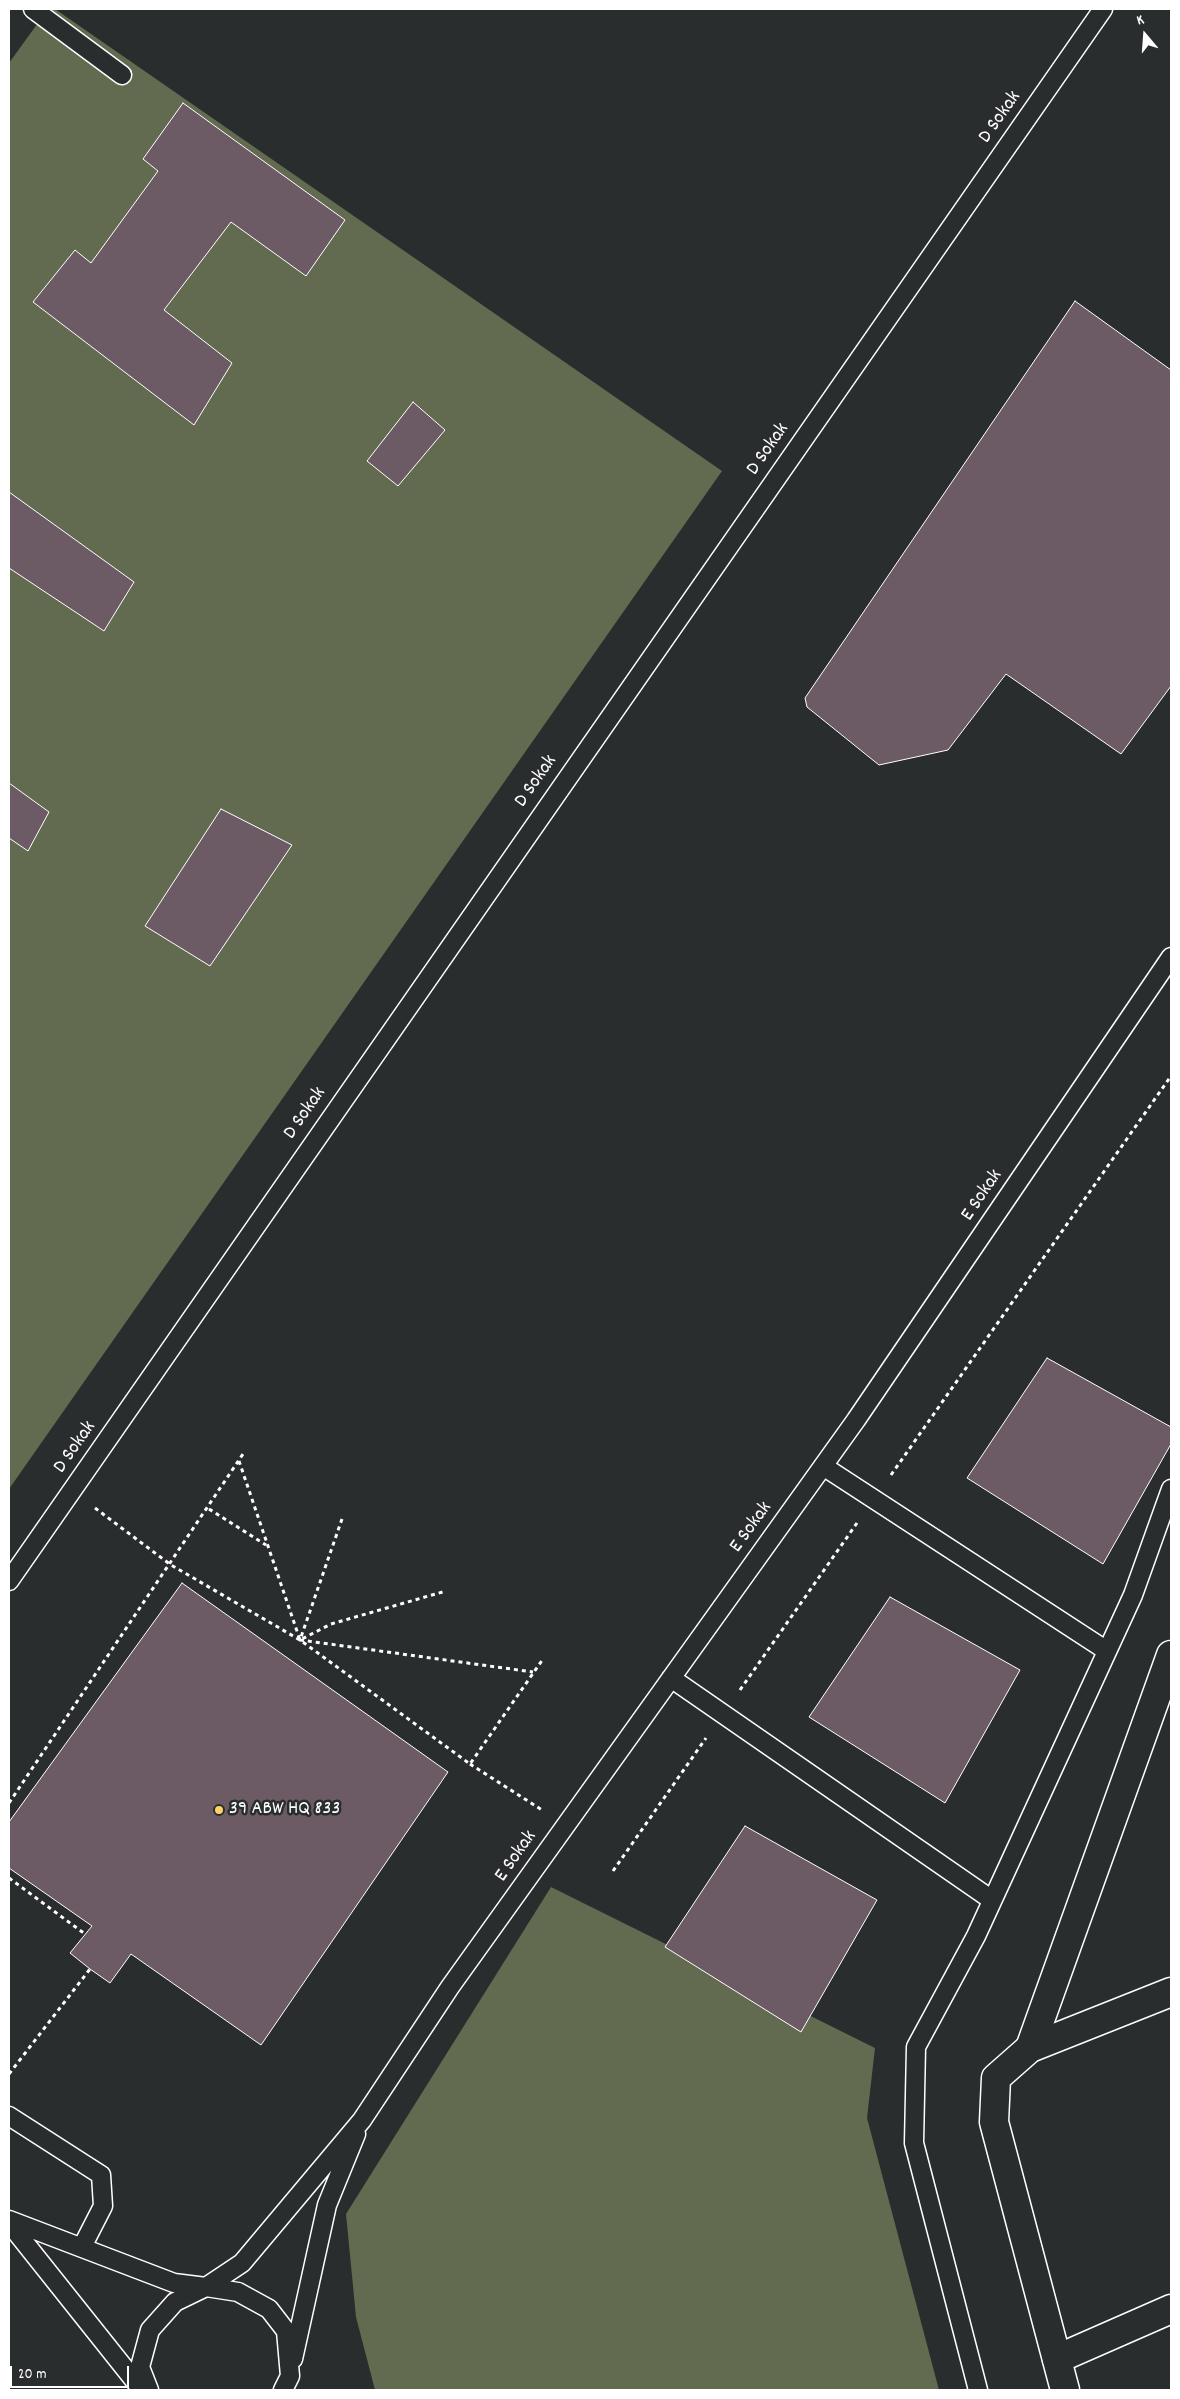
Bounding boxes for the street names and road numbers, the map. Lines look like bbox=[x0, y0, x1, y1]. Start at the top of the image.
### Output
street label: D Sokak bbox=[974, 87, 1028, 149]
street label: D Sokak bbox=[742, 419, 796, 481]
street label: D Sokak bbox=[510, 751, 564, 813]
street label: D Sokak bbox=[279, 1083, 333, 1145]
street label: E Sokak bbox=[957, 1166, 1009, 1226]
street label: D Sokak bbox=[49, 1417, 103, 1479]
street label: E Sokak bbox=[725, 1498, 779, 1558]
street label: E Sokak bbox=[491, 1827, 543, 1887]

